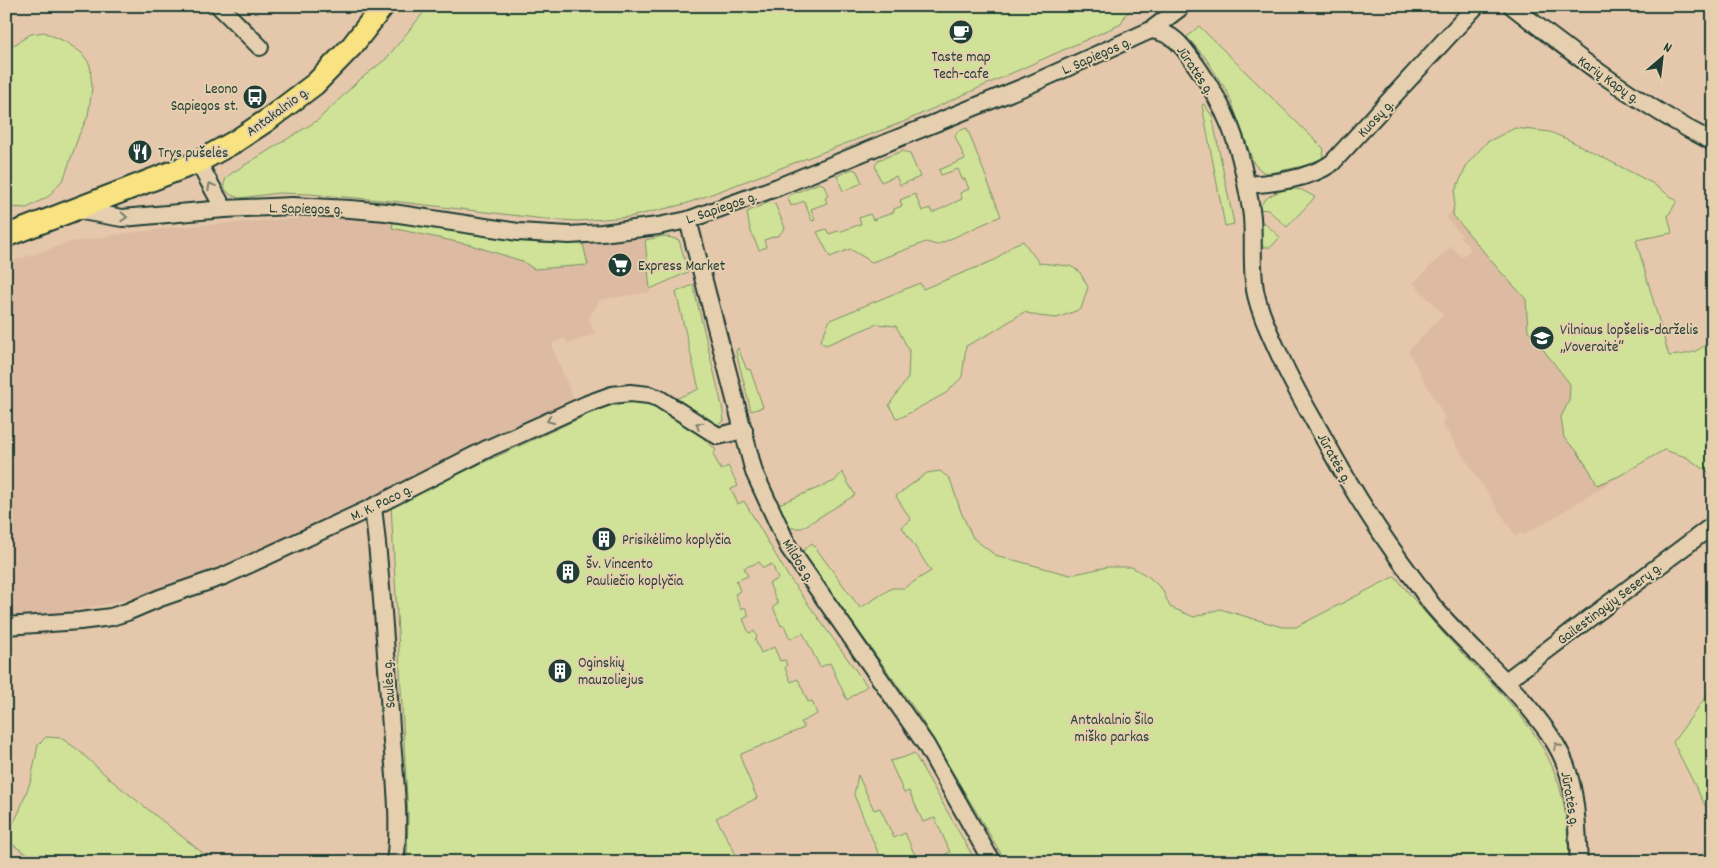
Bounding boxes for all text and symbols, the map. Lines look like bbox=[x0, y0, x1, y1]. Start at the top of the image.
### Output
cafe icon: Taste map Tech-cafe bbox=[948, 19, 974, 45]
street label: L. Sapiegos g. bbox=[1059, 32, 1135, 82]
north arrow bbox=[1636, 32, 1686, 82]
text: N bbox=[1659, 38, 1675, 59]
street label: Jūratės g. bbox=[1170, 42, 1219, 100]
place label: Taste map Tech-cafe bbox=[931, 47, 991, 86]
street label: Karių Kapų g. bbox=[1572, 51, 1644, 110]
place label: Leono Sapiegos st. bbox=[171, 79, 238, 118]
street label: Antakalnio g. bbox=[242, 82, 314, 143]
bus stop icon: Leono Sapiegos st. bbox=[242, 84, 268, 110]
street label: Kuosų g. bbox=[1353, 95, 1400, 143]
restaurant icon: Trys pušelės bbox=[127, 139, 153, 165]
place label: Trys pušelės bbox=[158, 143, 228, 165]
one-way arrow bbox=[207, 182, 217, 191]
street label: L. Sapiegos g. bbox=[683, 186, 760, 231]
street label: L. Sapiegos g. bbox=[269, 198, 343, 222]
one-way arrow bbox=[120, 212, 128, 222]
supermarket icon: Express Market bbox=[607, 252, 633, 278]
place label: Express Market bbox=[638, 256, 726, 278]
place label: Vilniaus lopšelis-darželis „Voveraitė“ bbox=[1560, 320, 1699, 359]
school or university icon: Vilniaus lopšelis-darželis „Voveraitė“ bbox=[1529, 325, 1555, 351]
one-way arrow bbox=[546, 414, 555, 425]
one-way arrow bbox=[695, 422, 705, 431]
street label: Jūratės g. bbox=[1310, 429, 1356, 489]
street label: M. K. Paco g. bbox=[347, 479, 417, 528]
building icon: Prisikėlimo koplyčia bbox=[591, 526, 617, 552]
place label: Prisikėlimo koplyčia bbox=[622, 530, 732, 552]
street label: Mildos g. bbox=[775, 535, 819, 587]
place label: Šv. Vincento Pauliečio koplyčia bbox=[586, 554, 684, 593]
street label: Gailestingųjų Seserų g. bbox=[1553, 558, 1667, 651]
building icon: Šv. Vincento Pauliečio koplyčia bbox=[555, 559, 581, 585]
place label: Oginskių mauzoliejus bbox=[578, 653, 644, 692]
building icon: Oginskių mauzoliejus bbox=[547, 658, 573, 684]
street label: Saulės g. bbox=[377, 659, 403, 709]
park label: Antakalnio Šilo miško parkas bbox=[1070, 710, 1154, 749]
one-way arrow bbox=[1553, 743, 1563, 752]
street label: Jūratės g. bbox=[1553, 770, 1585, 829]

